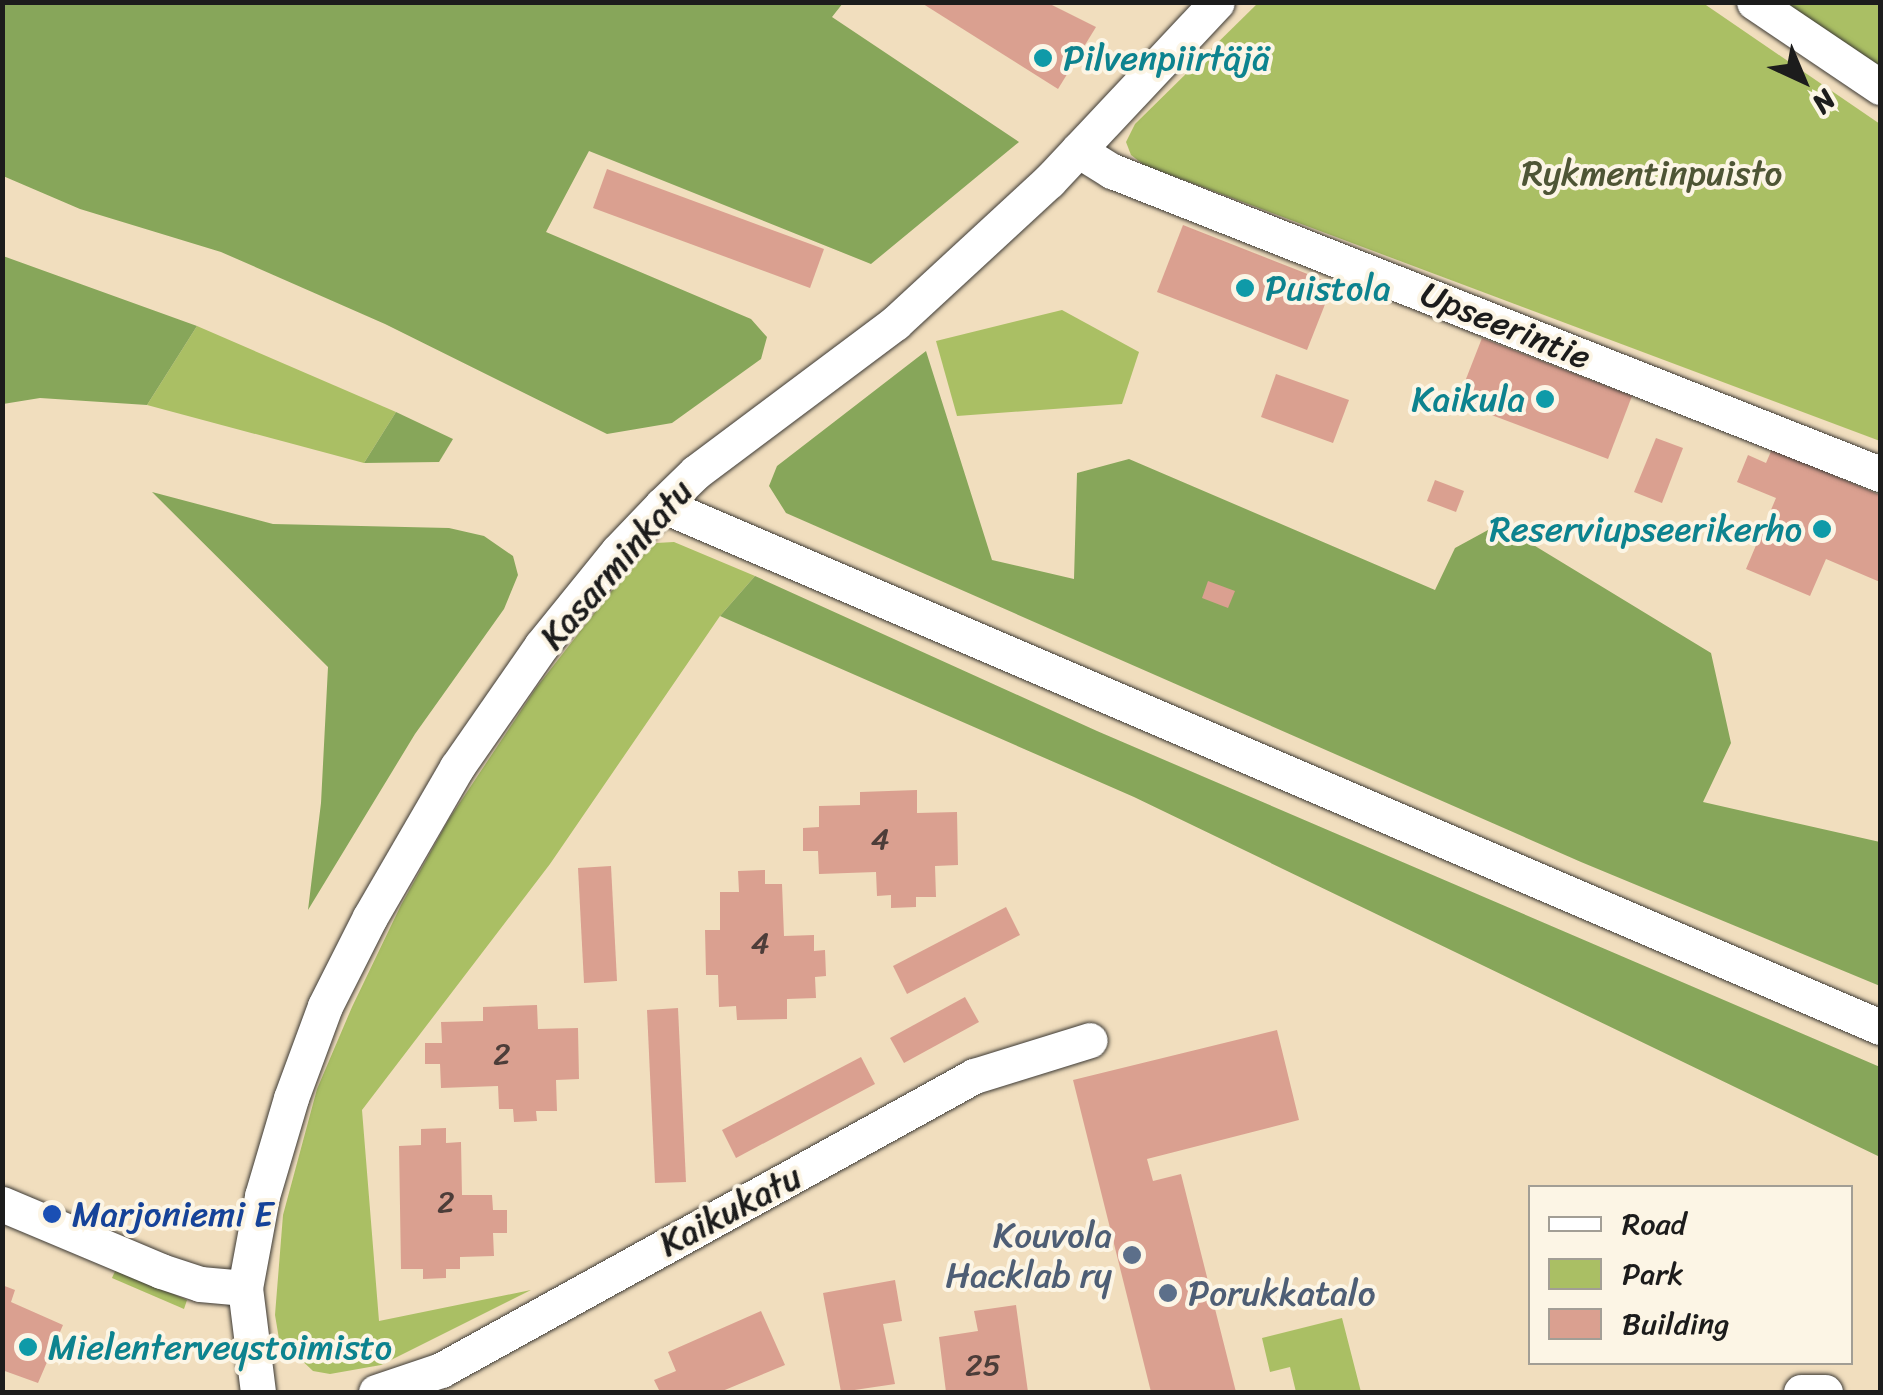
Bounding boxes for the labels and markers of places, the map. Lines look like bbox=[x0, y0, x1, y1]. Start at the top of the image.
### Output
place label: Pilvenpiirtäjä bbox=[1063, 37, 1270, 79]
marker: Pilvenpiirtäjä bbox=[1032, 47, 1054, 69]
place label: Puistola bbox=[1265, 267, 1391, 309]
marker: Puistola bbox=[1234, 277, 1256, 299]
place label: Kaikula bbox=[1412, 378, 1525, 420]
marker: Kaikula bbox=[1534, 388, 1556, 410]
place label: Reserviupseerikerho bbox=[1490, 508, 1802, 550]
marker: Reserviupseerikerho bbox=[1811, 518, 1833, 540]
place label: Marjoniemi E bbox=[72, 1193, 273, 1235]
marker: Marjoniemi E bbox=[41, 1203, 63, 1225]
place label: Kouvola Hacklab ry bbox=[945, 1214, 1112, 1296]
marker: Kouvola Hacklab ry bbox=[1121, 1244, 1143, 1266]
place label: Porukkatalo bbox=[1188, 1272, 1375, 1314]
marker: Porukkatalo bbox=[1157, 1282, 1179, 1304]
place label: Mielenterveystoimisto bbox=[48, 1326, 392, 1368]
marker: Mielenterveystoimisto bbox=[17, 1336, 39, 1358]

